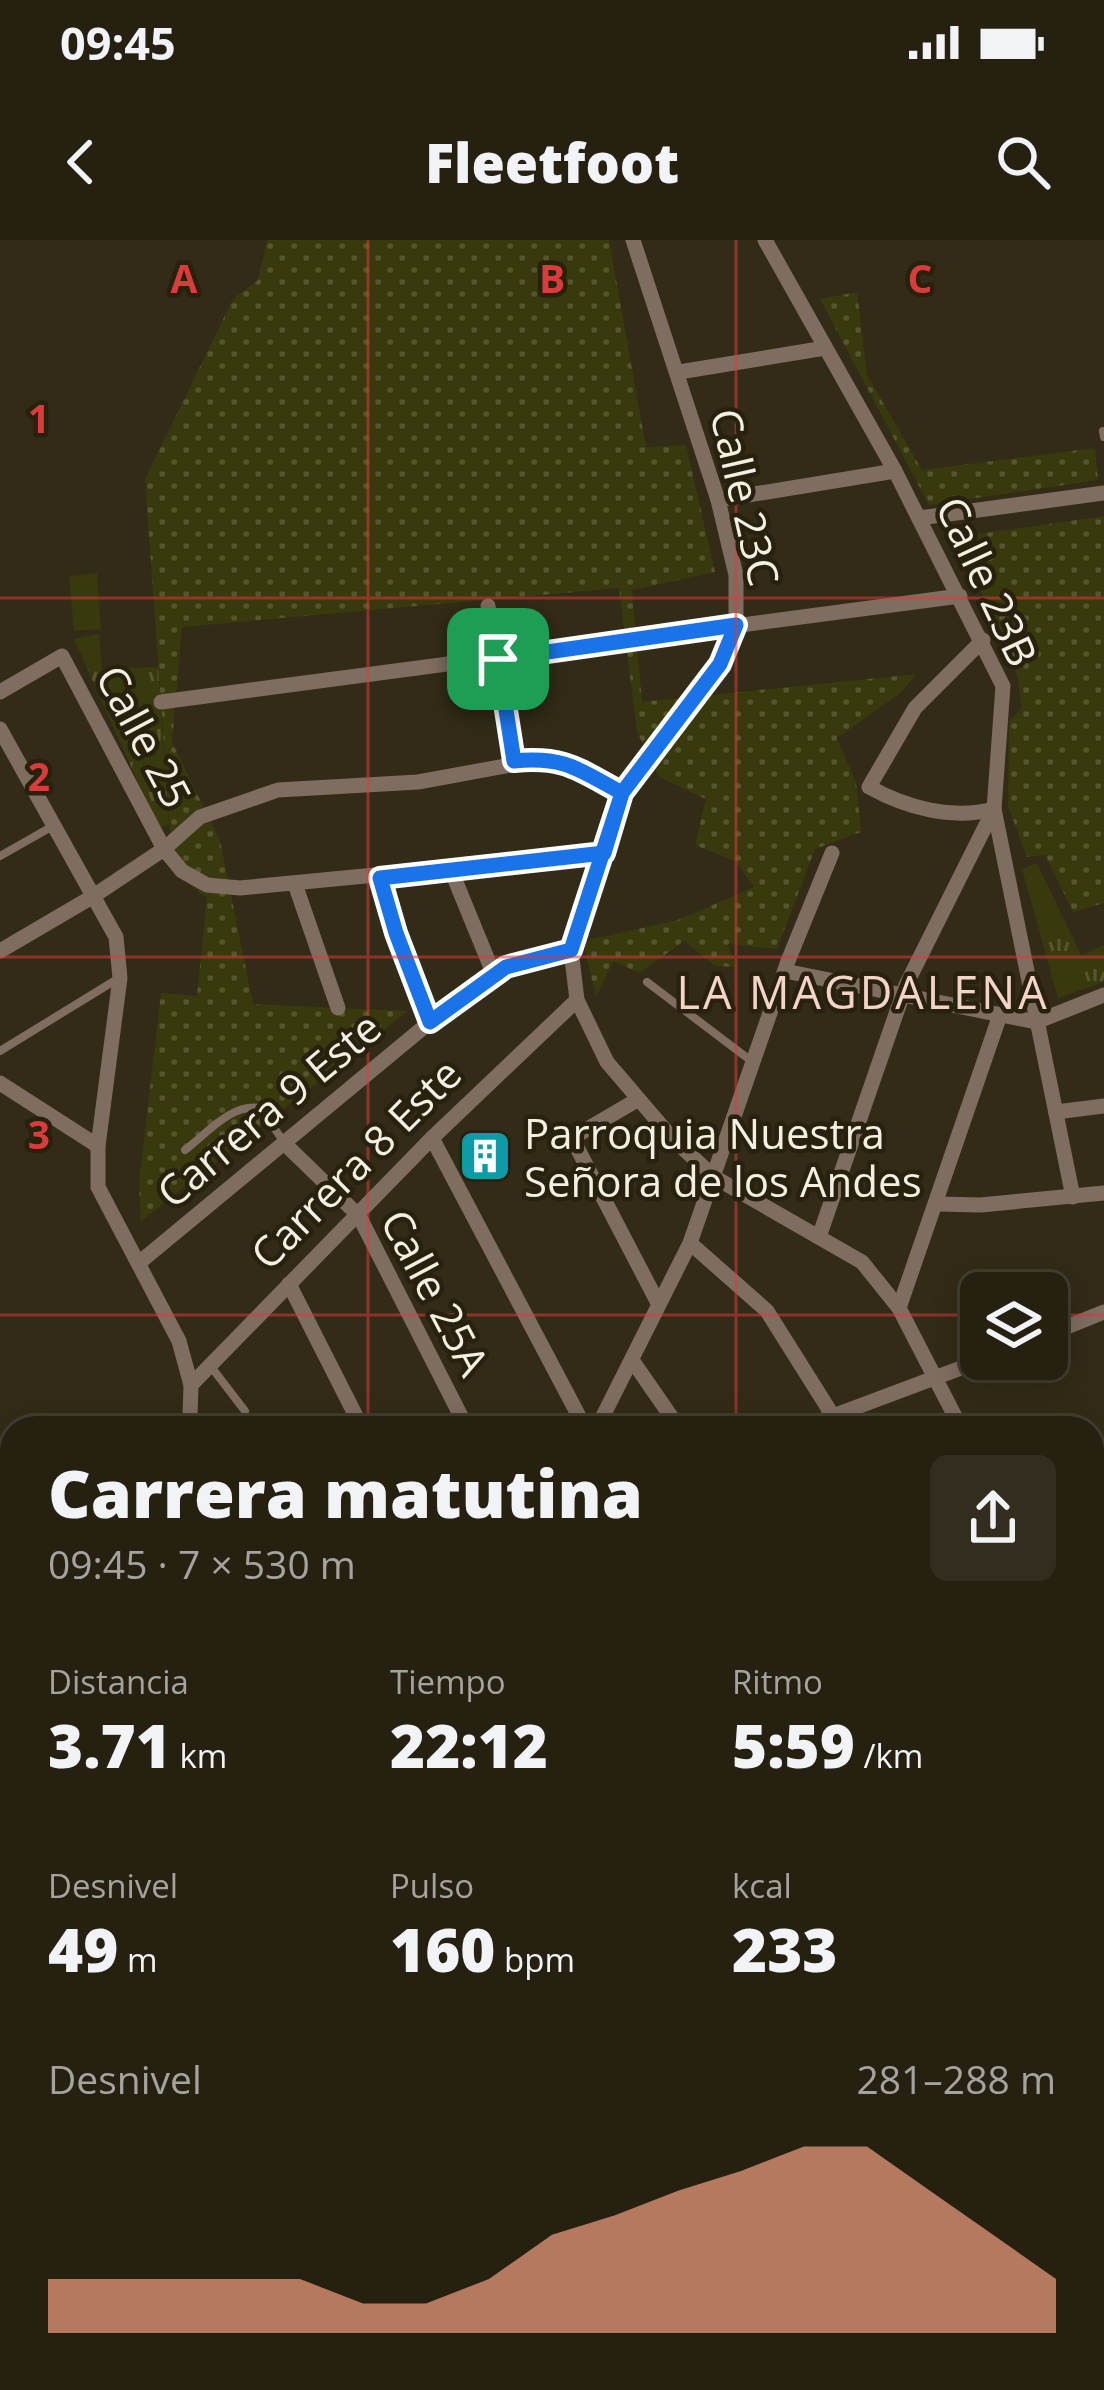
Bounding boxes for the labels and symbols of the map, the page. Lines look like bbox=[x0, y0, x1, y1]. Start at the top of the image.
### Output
text: A bbox=[171, 251, 198, 304]
text: B bbox=[539, 251, 565, 304]
text: C bbox=[908, 251, 932, 304]
text: 1 bbox=[28, 391, 50, 444]
street label: Calle 23C bbox=[698, 403, 794, 591]
street label: Calle 23B bbox=[924, 487, 1052, 675]
pin bbox=[447, 608, 549, 710]
street label: Calle 25 bbox=[84, 655, 206, 817]
text: 2 bbox=[28, 749, 50, 802]
district label: LA MAGDALENA bbox=[676, 961, 1050, 1022]
street label: Carrera 9 Este bbox=[144, 998, 392, 1220]
street label: Carrera 8 Este bbox=[237, 1045, 473, 1281]
place label: Parroquia Nuestra Señora de los Andes bbox=[524, 1104, 922, 1209]
text: 3 bbox=[28, 1107, 50, 1160]
building icon: Parroquia Nuestra Señora de los Andes bbox=[457, 1128, 513, 1184]
street label: Calle 25A bbox=[369, 1199, 504, 1385]

